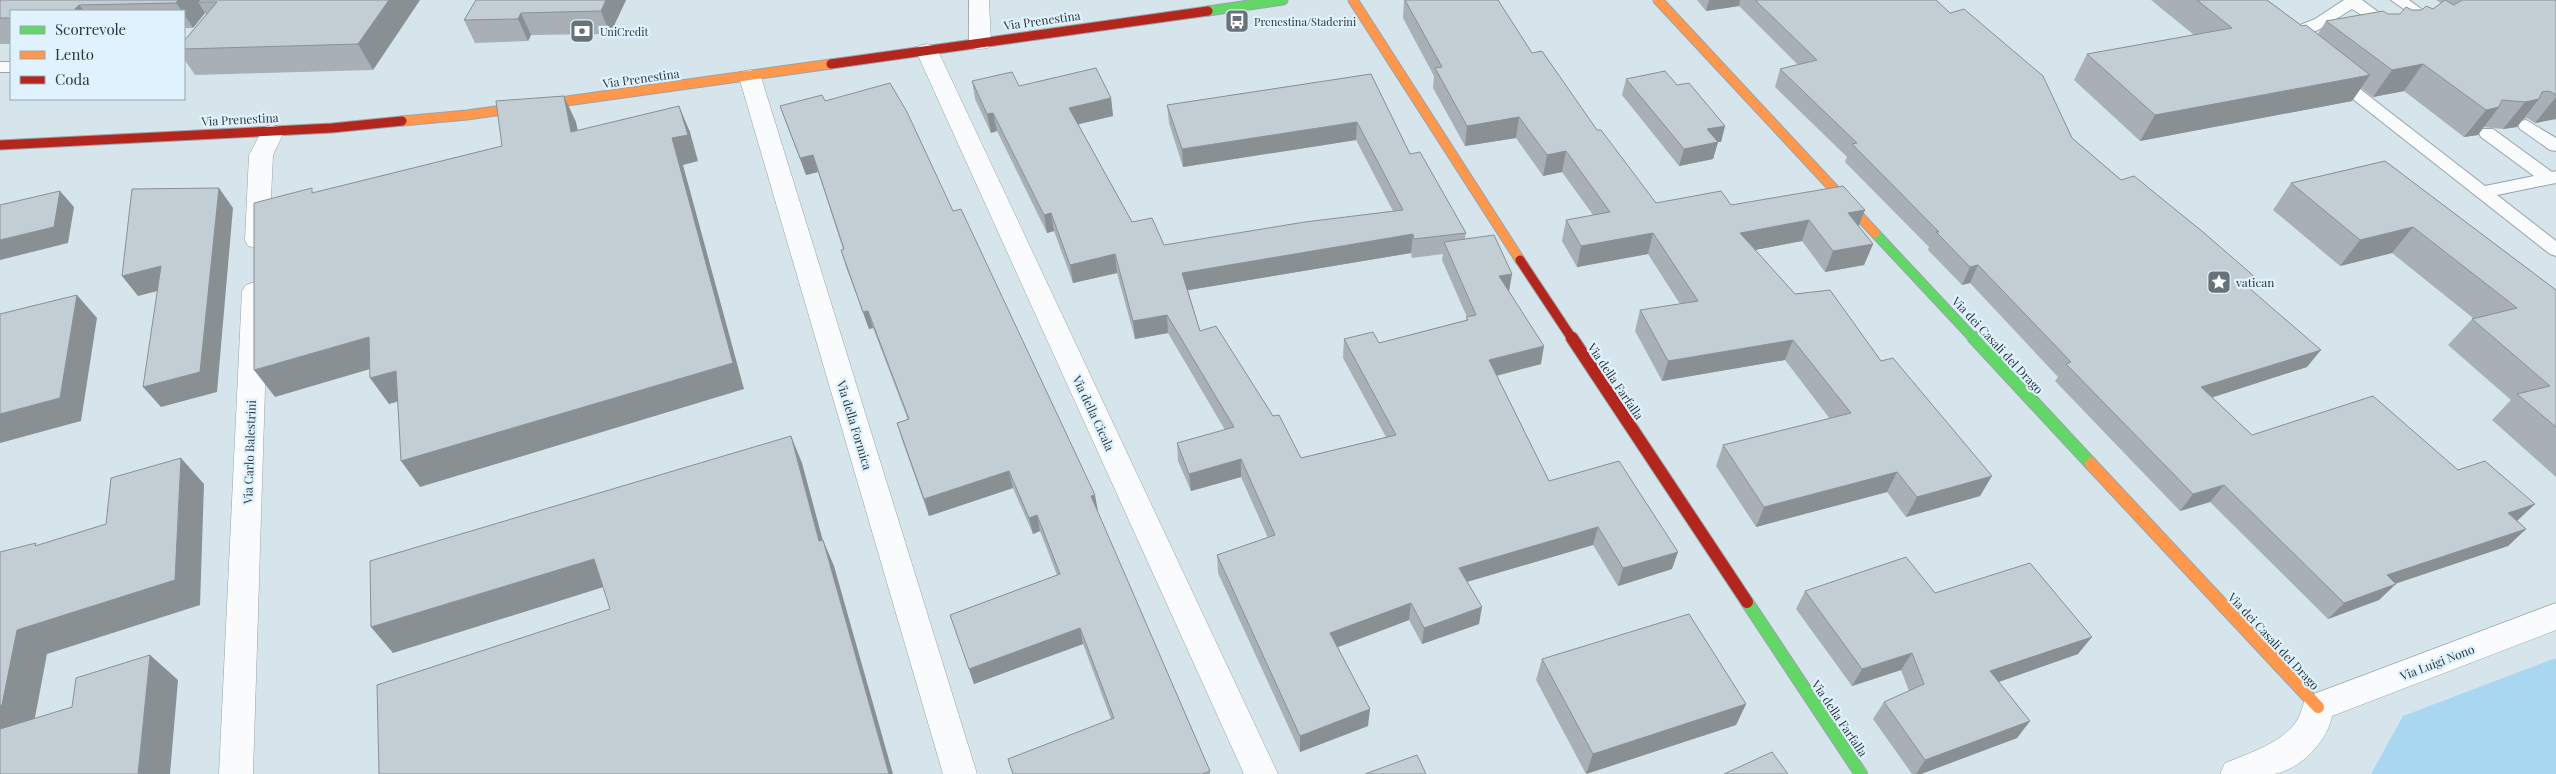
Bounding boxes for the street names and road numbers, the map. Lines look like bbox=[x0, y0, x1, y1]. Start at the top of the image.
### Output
street label: Via Prenestina bbox=[1002, 7, 1081, 33]
street label: Via Prenestina bbox=[601, 65, 680, 91]
street label: Via Prenestina bbox=[200, 109, 279, 129]
street label: Via dei Casali del Drago bbox=[1948, 292, 2047, 397]
street label: Via della Farfalla bbox=[1584, 339, 1648, 422]
street label: Via della Cicala bbox=[1069, 372, 1118, 453]
street label: Via della Formica bbox=[834, 377, 876, 472]
street label: Via Carlo Balestrini bbox=[239, 399, 259, 505]
street label: Via dei Casali del Drago bbox=[2224, 588, 2323, 693]
street label: Via Luigi Nono bbox=[2397, 640, 2477, 684]
street label: Via della Farfalla bbox=[1808, 676, 1872, 759]

